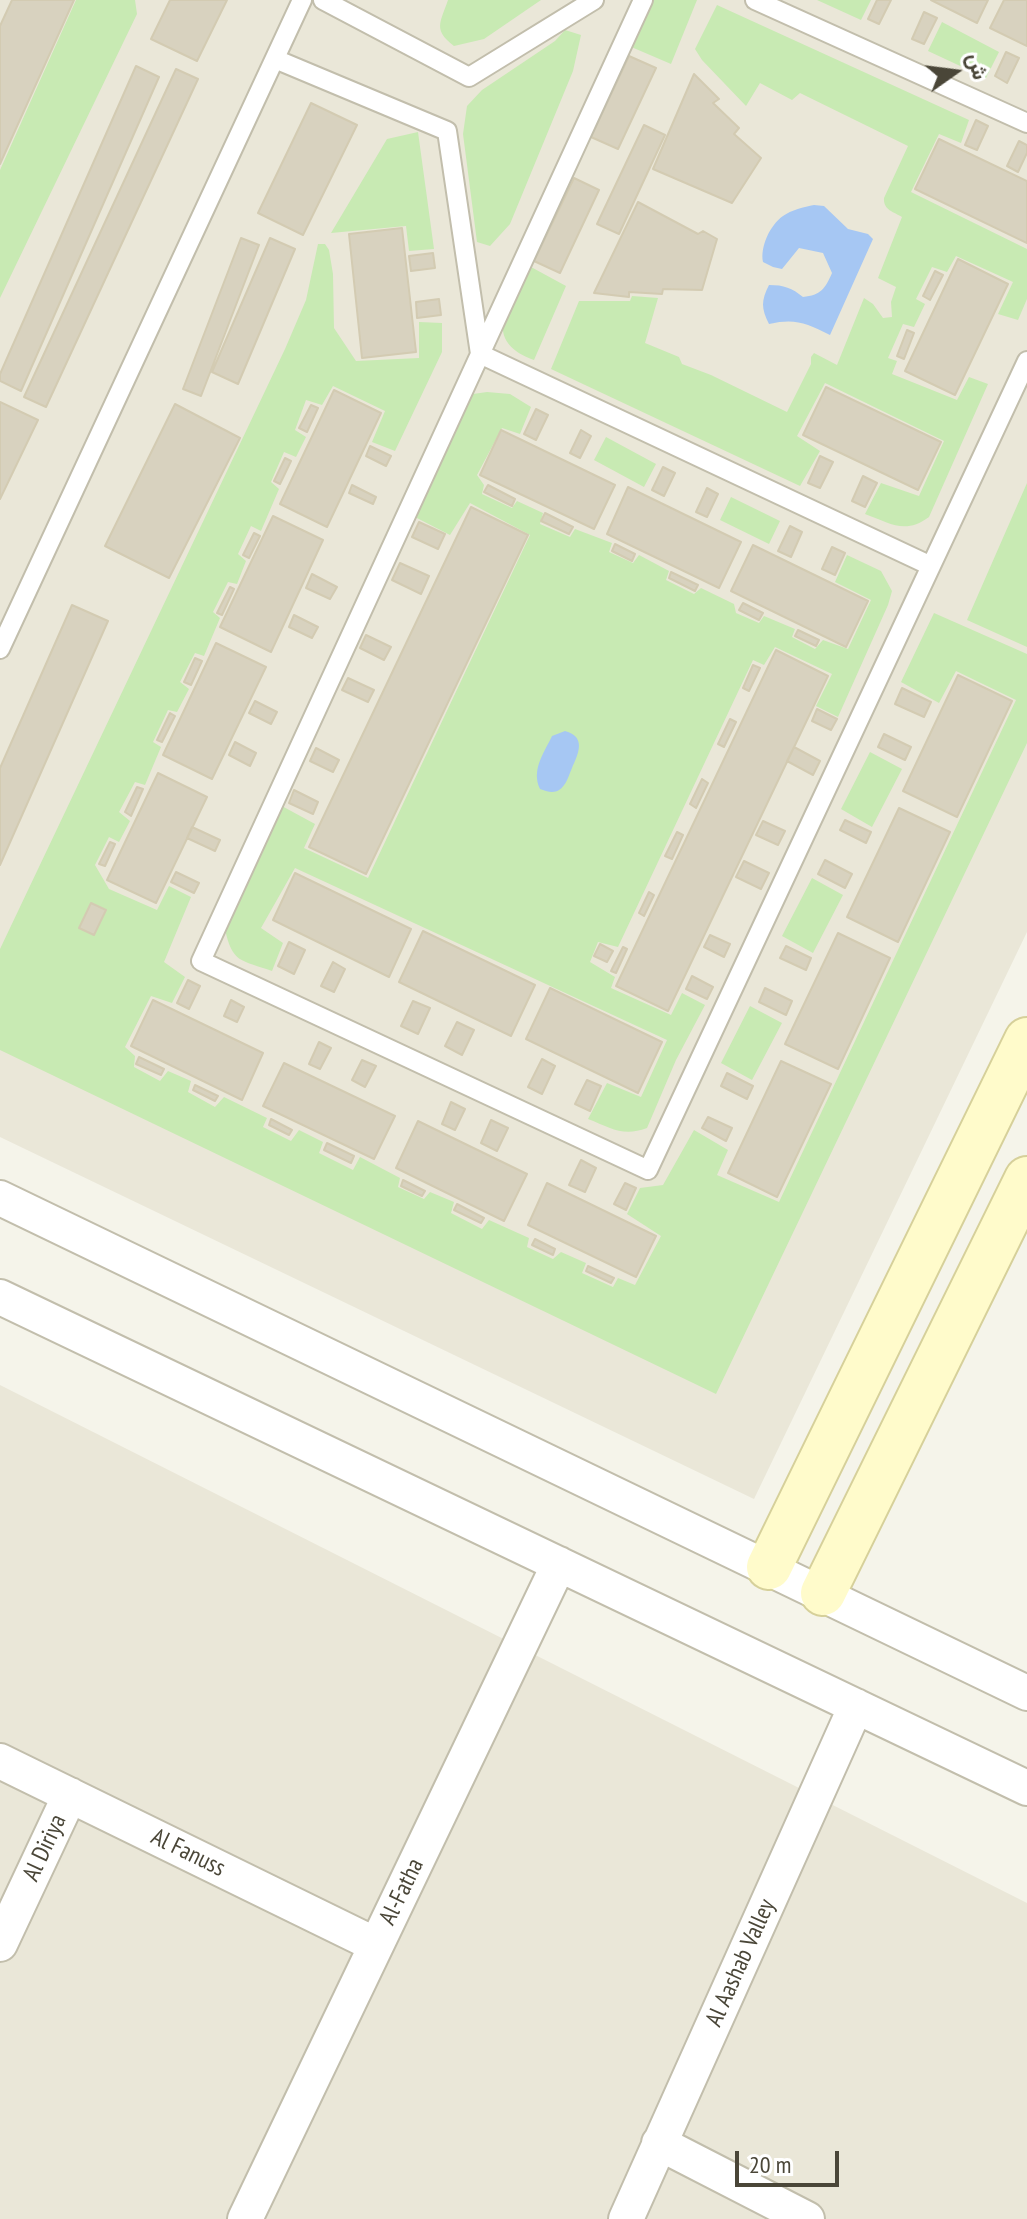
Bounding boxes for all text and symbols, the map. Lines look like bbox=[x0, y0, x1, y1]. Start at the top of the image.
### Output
north arrow bbox=[915, 32, 995, 112]
text: ش bbox=[962, 50, 995, 82]
street label: Al Diriya bbox=[17, 1810, 73, 1886]
street label: Al Fanuss bbox=[146, 1823, 230, 1883]
street label: Al-Fatha bbox=[374, 1854, 430, 1930]
street label: Al Aashab Valley bbox=[700, 1895, 782, 2031]
scale bar bbox=[739, 2135, 843, 2185]
text: 20 m bbox=[749, 2149, 791, 2180]

